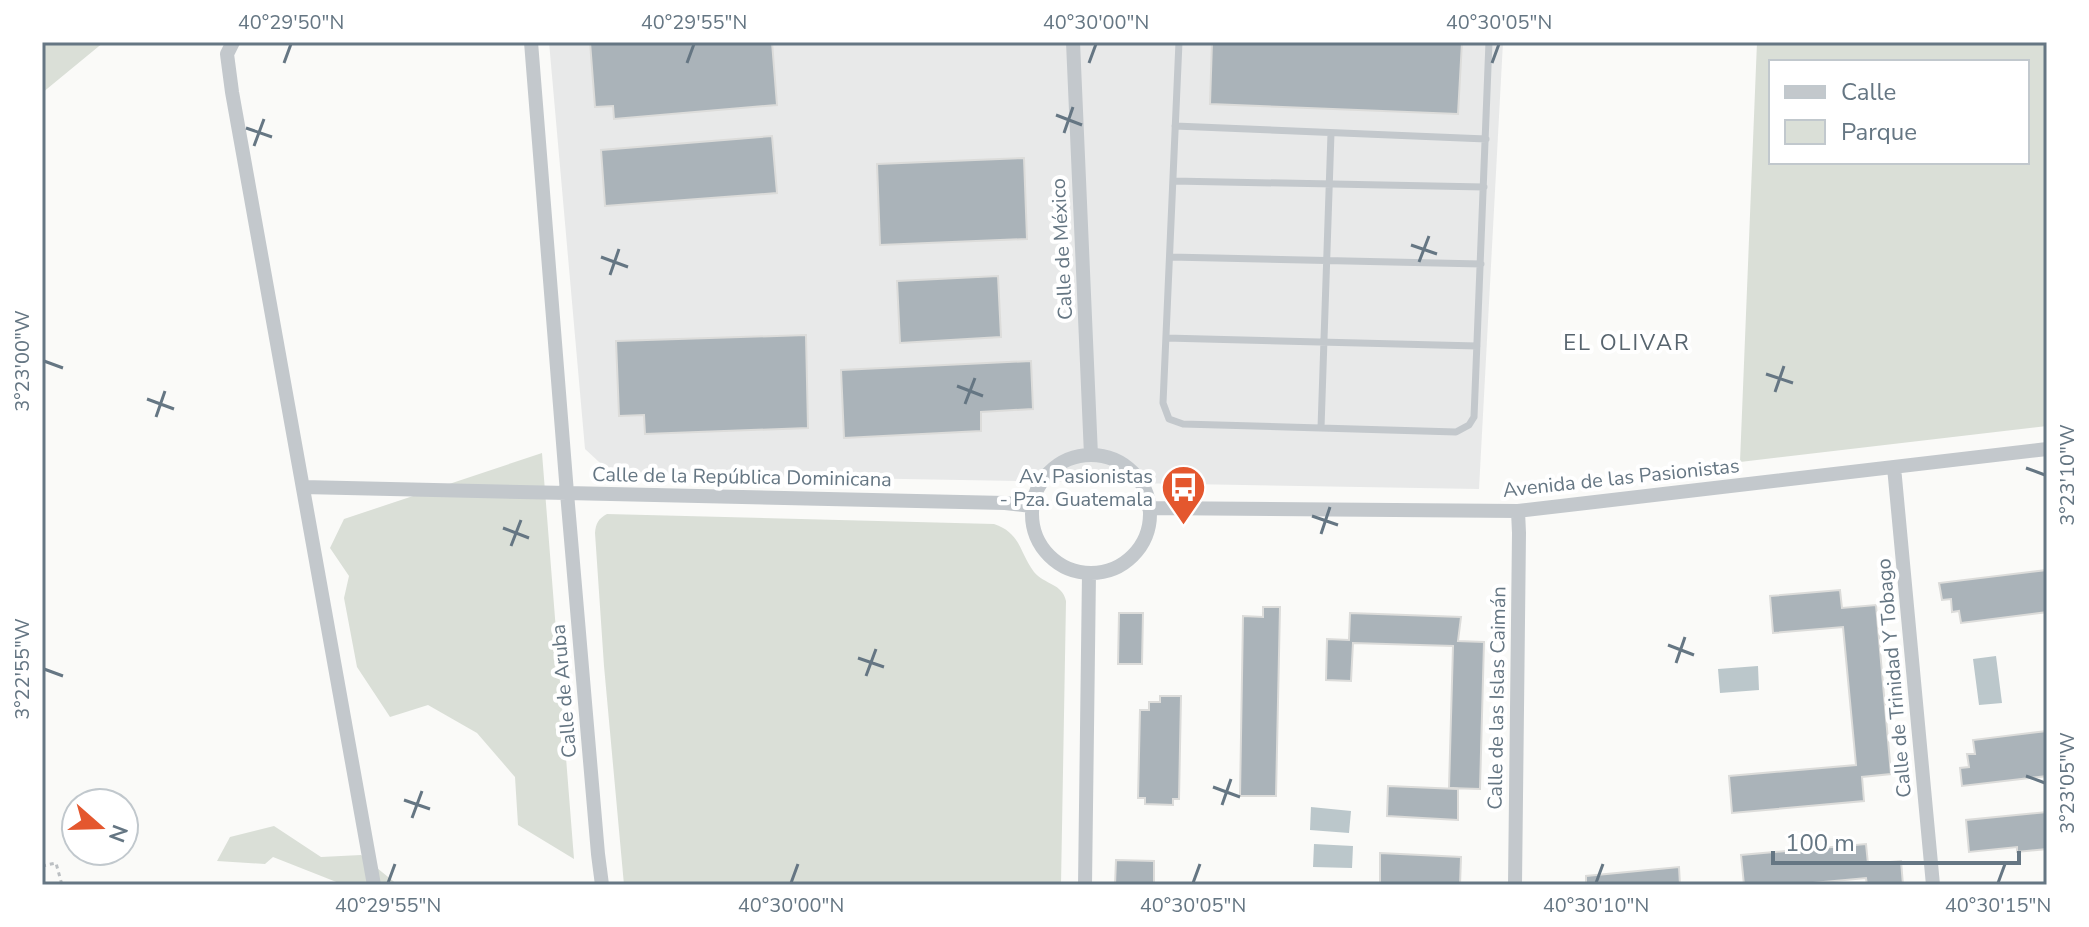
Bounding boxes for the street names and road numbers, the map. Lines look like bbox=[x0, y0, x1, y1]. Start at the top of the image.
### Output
street label: Calle de México bbox=[1045, 178, 1079, 320]
street label: Avenida de las Pasionistas bbox=[1501, 452, 1741, 504]
street label: Calle de la República Dominicana bbox=[592, 461, 892, 493]
street label: Calle de Trinidad Y Tobago bbox=[1870, 557, 1918, 799]
street label: Calle de las Islas Caimán bbox=[1482, 586, 1512, 810]
street label: Calle de Aruba bbox=[545, 623, 583, 759]

